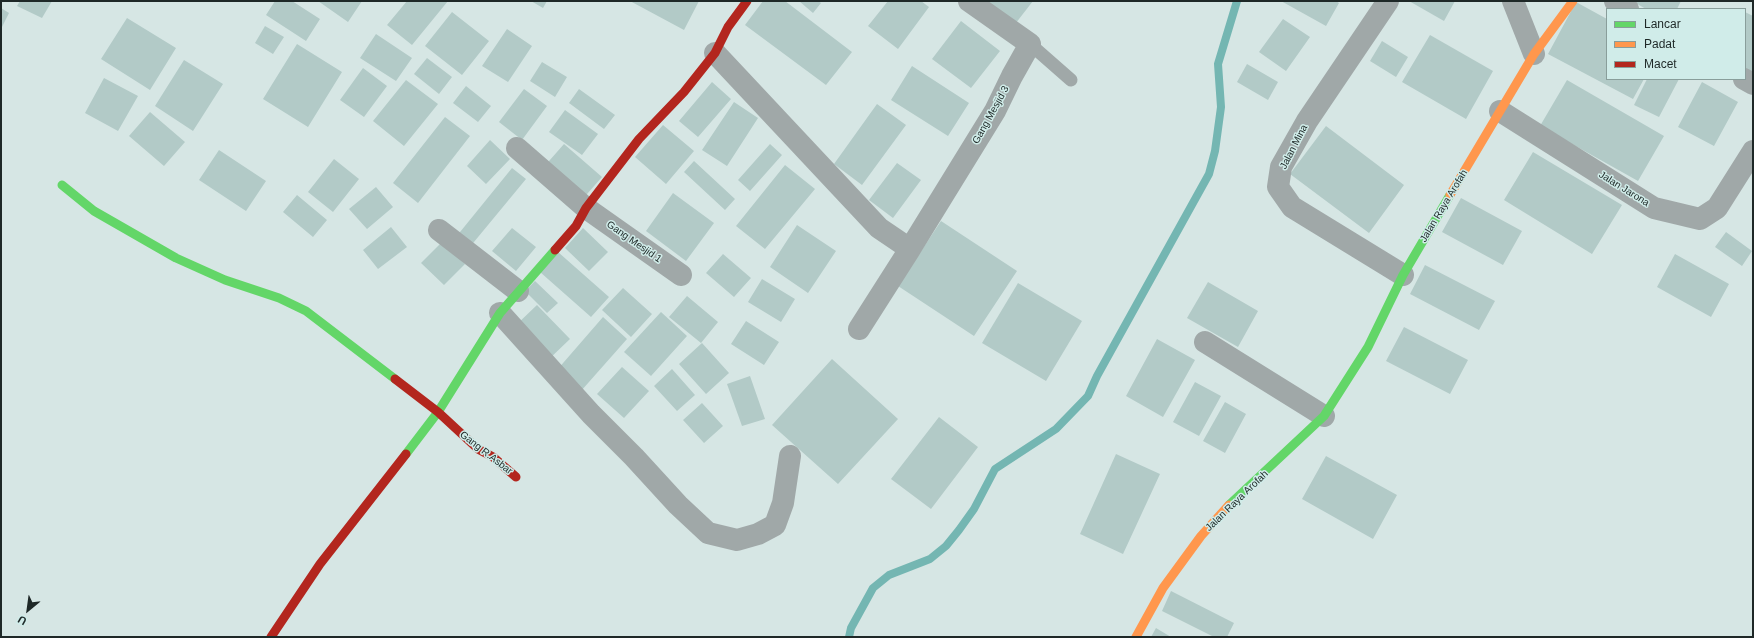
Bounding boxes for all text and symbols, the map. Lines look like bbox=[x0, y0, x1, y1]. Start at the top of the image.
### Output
legend bbox=[1606, 8, 1746, 80]
text: Lancar bbox=[1644, 17, 1681, 31]
text: Padat bbox=[1644, 37, 1675, 51]
text: Macet bbox=[1644, 57, 1677, 71]
street label: Gang Mesjid 3 bbox=[970, 84, 1012, 146]
street label: Jalan Mina bbox=[1278, 123, 1310, 171]
street label: Jalan Raya Arofah bbox=[1418, 168, 1470, 244]
street label: Jalan Jarona bbox=[1597, 169, 1651, 209]
street label: Gang Mesjid 1 bbox=[604, 219, 664, 265]
street label: Gang R.Asbar bbox=[457, 429, 515, 477]
street label: Jalan Raya Arofah bbox=[1203, 468, 1271, 534]
north arrow bbox=[8, 590, 48, 630]
text: U bbox=[16, 613, 29, 628]

